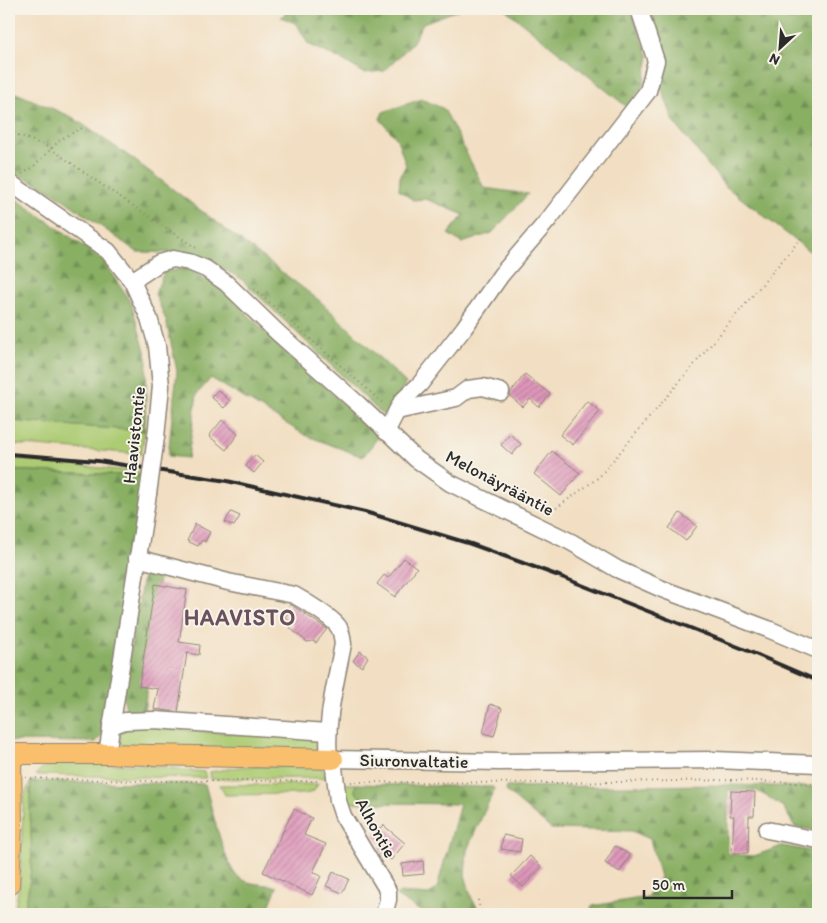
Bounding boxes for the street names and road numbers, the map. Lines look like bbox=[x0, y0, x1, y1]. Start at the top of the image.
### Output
street label: Haavistontie bbox=[118, 385, 150, 485]
street label: Melonäyrääntie bbox=[442, 445, 558, 521]
street label: Siuronvaltatie bbox=[359, 749, 469, 773]
street label: Alhontie bbox=[351, 794, 401, 862]

